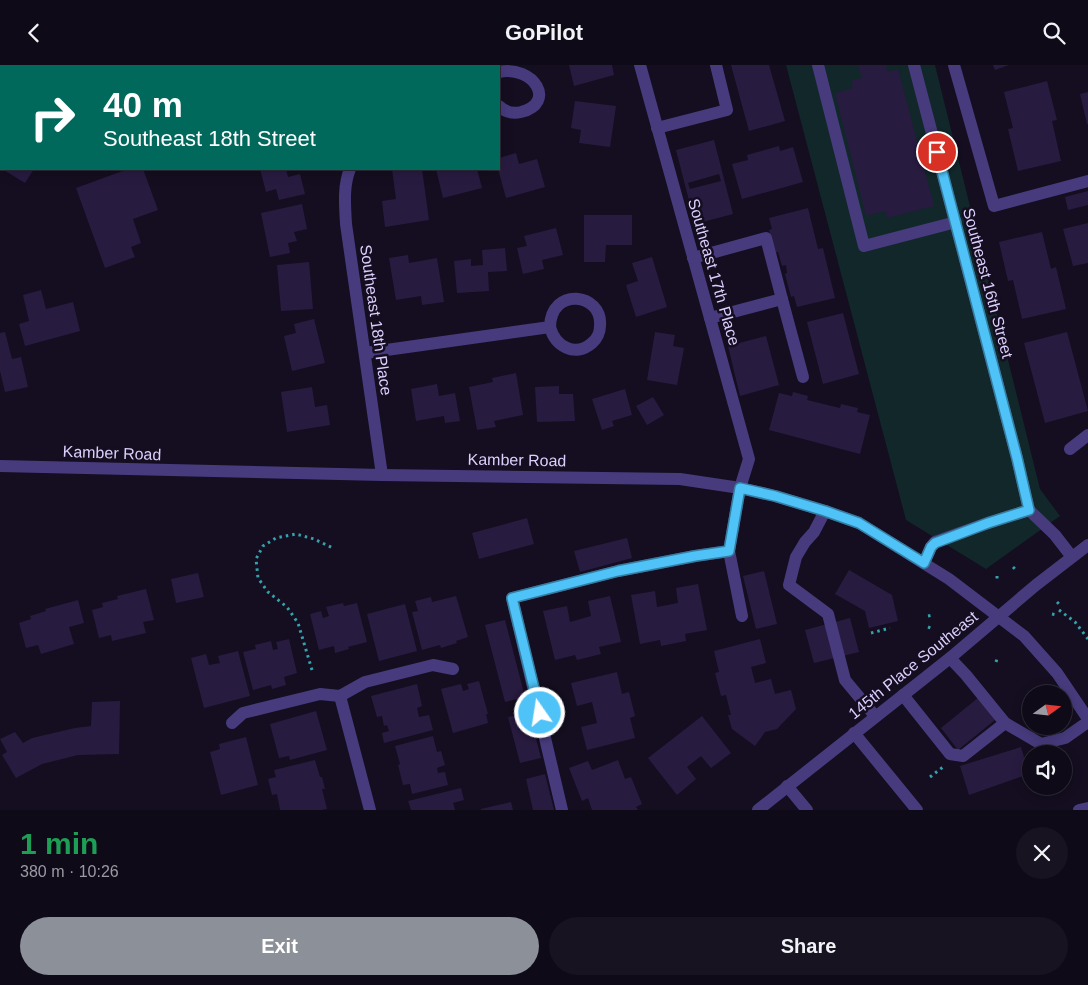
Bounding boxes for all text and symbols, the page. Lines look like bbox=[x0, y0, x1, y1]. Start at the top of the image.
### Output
icon: back bbox=[20, 19, 48, 47]
icon: search bbox=[1040, 19, 1068, 47]
text: GoPilot bbox=[505, 20, 583, 45]
icon: right bbox=[20, 85, 85, 150]
text: 40 m bbox=[103, 85, 183, 124]
text: Southeast 18th Street bbox=[103, 126, 316, 151]
pin bbox=[916, 131, 958, 173]
icon: arrive bbox=[923, 138, 951, 166]
street label: Southeast 17th Place bbox=[685, 197, 743, 348]
street label: Southeast 16th Street bbox=[960, 206, 1016, 360]
street label: Southeast 18th Place bbox=[357, 244, 395, 397]
street label: Kamber Road bbox=[62, 443, 162, 463]
street label: Kamber Road bbox=[467, 451, 567, 469]
street label: 145th Place Southeast bbox=[845, 607, 981, 722]
north arrow bbox=[1022, 685, 1072, 735]
map controls bbox=[1022, 685, 1072, 795]
position arrow bbox=[513, 686, 565, 738]
button: sound bbox=[1022, 745, 1072, 795]
text: 1 min bbox=[20, 827, 98, 860]
button: close bbox=[1016, 827, 1068, 879]
text: 380 m · 10:26 bbox=[20, 863, 119, 880]
button: Exit bbox=[20, 917, 539, 975]
button: Share bbox=[549, 917, 1068, 975]

